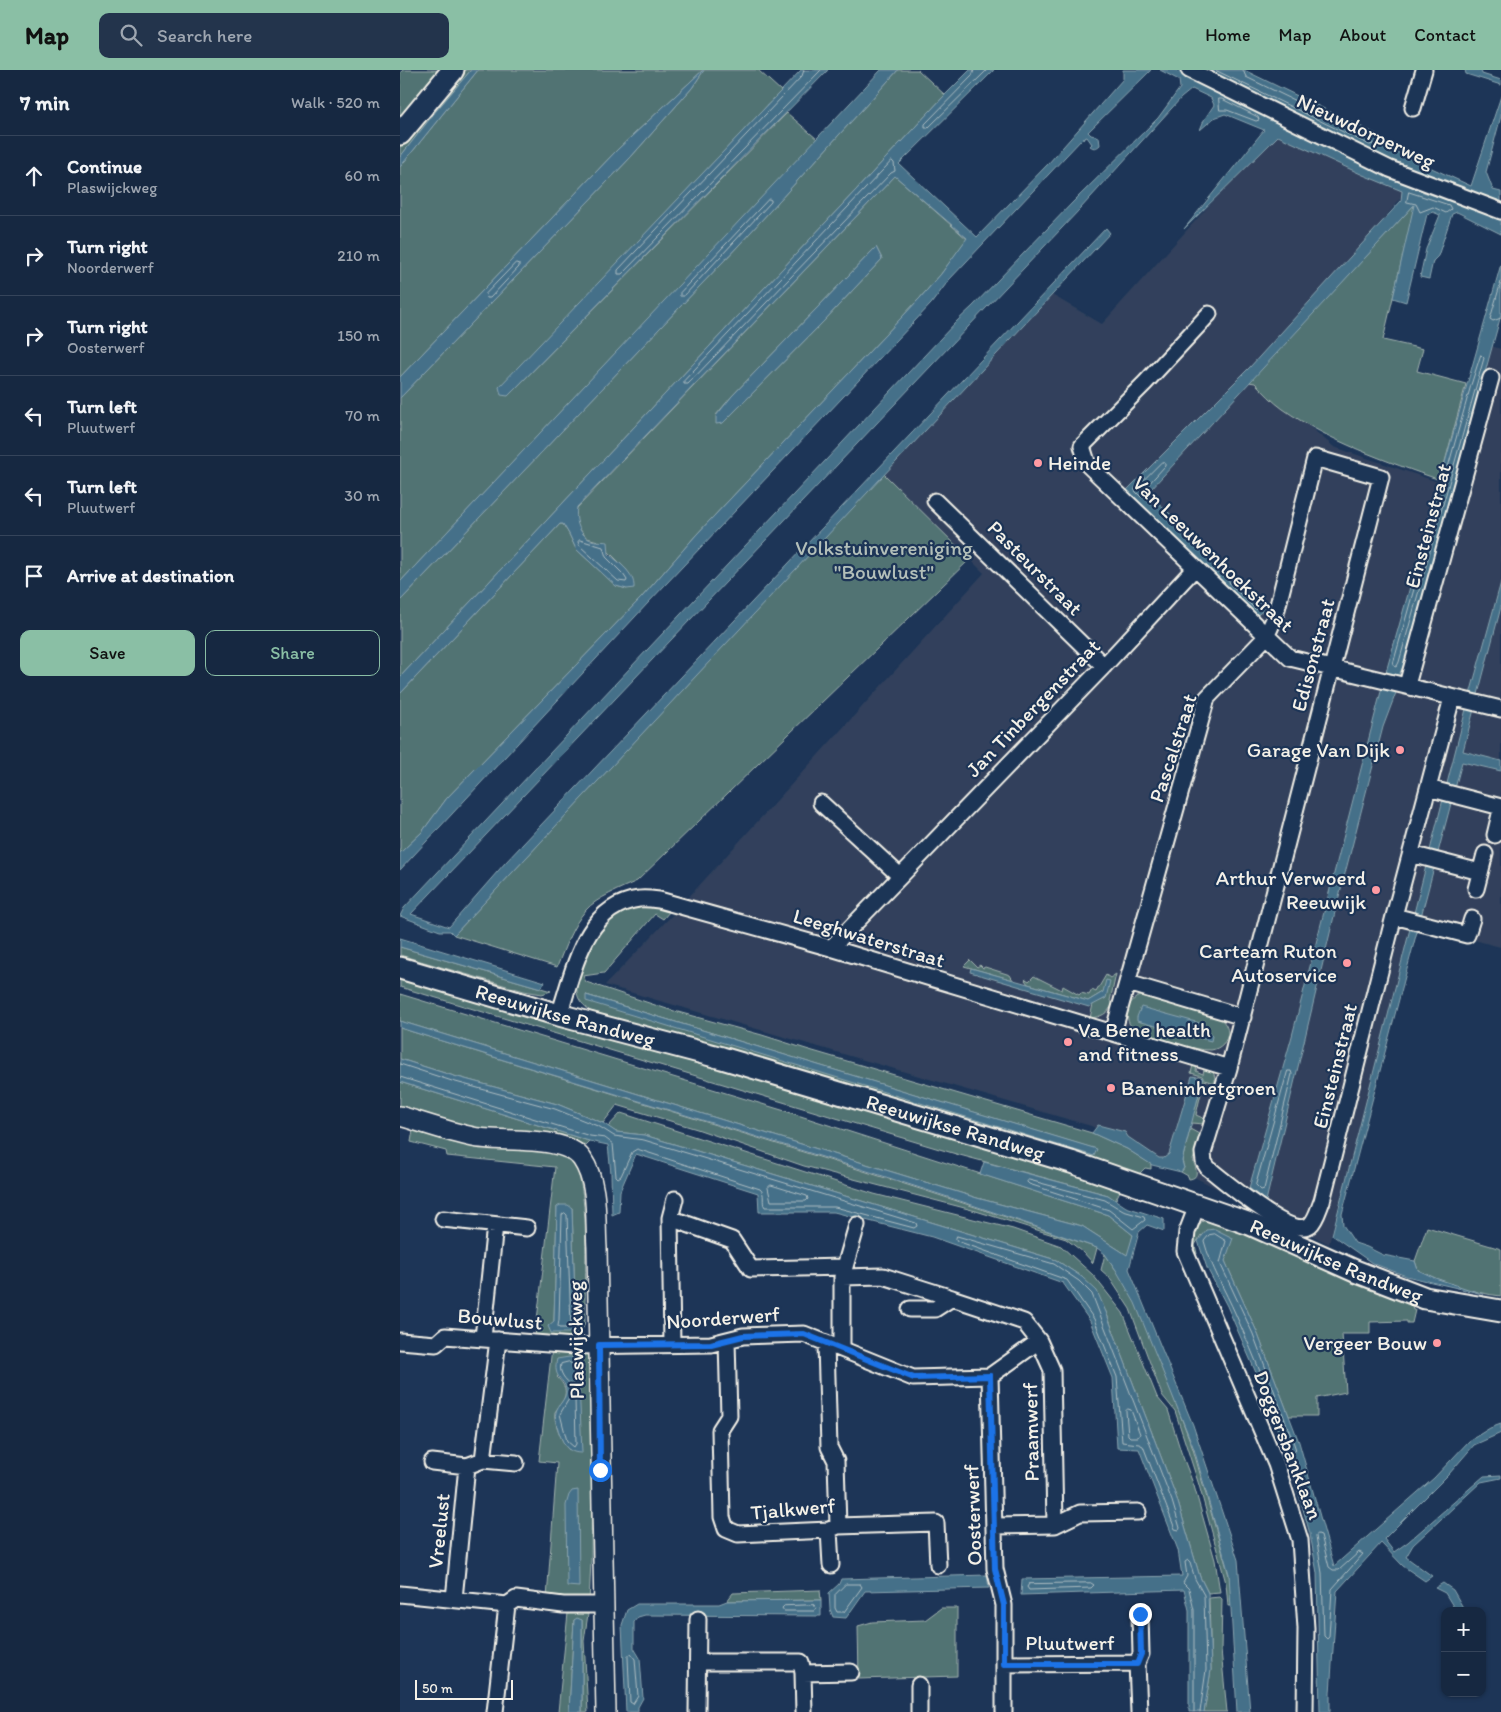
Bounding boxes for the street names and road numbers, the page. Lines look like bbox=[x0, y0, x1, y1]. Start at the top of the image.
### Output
street label: Nieuwdorperweg bbox=[1293, 88, 1440, 174]
street label: Einsteinstraat bbox=[1399, 461, 1456, 591]
street label: Van Leeuwenhoekstraat bbox=[1127, 470, 1299, 637]
street label: Pasteurstraat bbox=[983, 515, 1088, 620]
street label: Edisonstraat bbox=[1285, 596, 1340, 714]
street label: Jan Tinbergenstraat bbox=[960, 633, 1105, 782]
street label: Pascalstraat bbox=[1143, 690, 1202, 805]
street label: Leeghwaterstraat bbox=[790, 903, 948, 973]
street label: Reeuwijkse Randweg bbox=[473, 978, 658, 1052]
street label: Einsteinstraat bbox=[1307, 1001, 1362, 1131]
street label: Reeuwijkse Randweg bbox=[863, 1089, 1048, 1166]
street label: Reeuwijkse Randweg bbox=[1246, 1213, 1427, 1308]
street label: Plaswijckweg bbox=[562, 1280, 589, 1400]
street label: Noorderwerf bbox=[665, 1301, 781, 1334]
street label: Bouwlust bbox=[457, 1302, 544, 1335]
street label: Doggersbanklaan bbox=[1249, 1367, 1328, 1523]
street label: Praamwerf bbox=[1017, 1382, 1044, 1482]
street label: Oosterwerf bbox=[958, 1464, 987, 1566]
street label: Vreelust bbox=[422, 1492, 455, 1570]
street label: Tjalkwerf bbox=[750, 1492, 836, 1525]
street label: Pluutwerf bbox=[1025, 1630, 1115, 1655]

